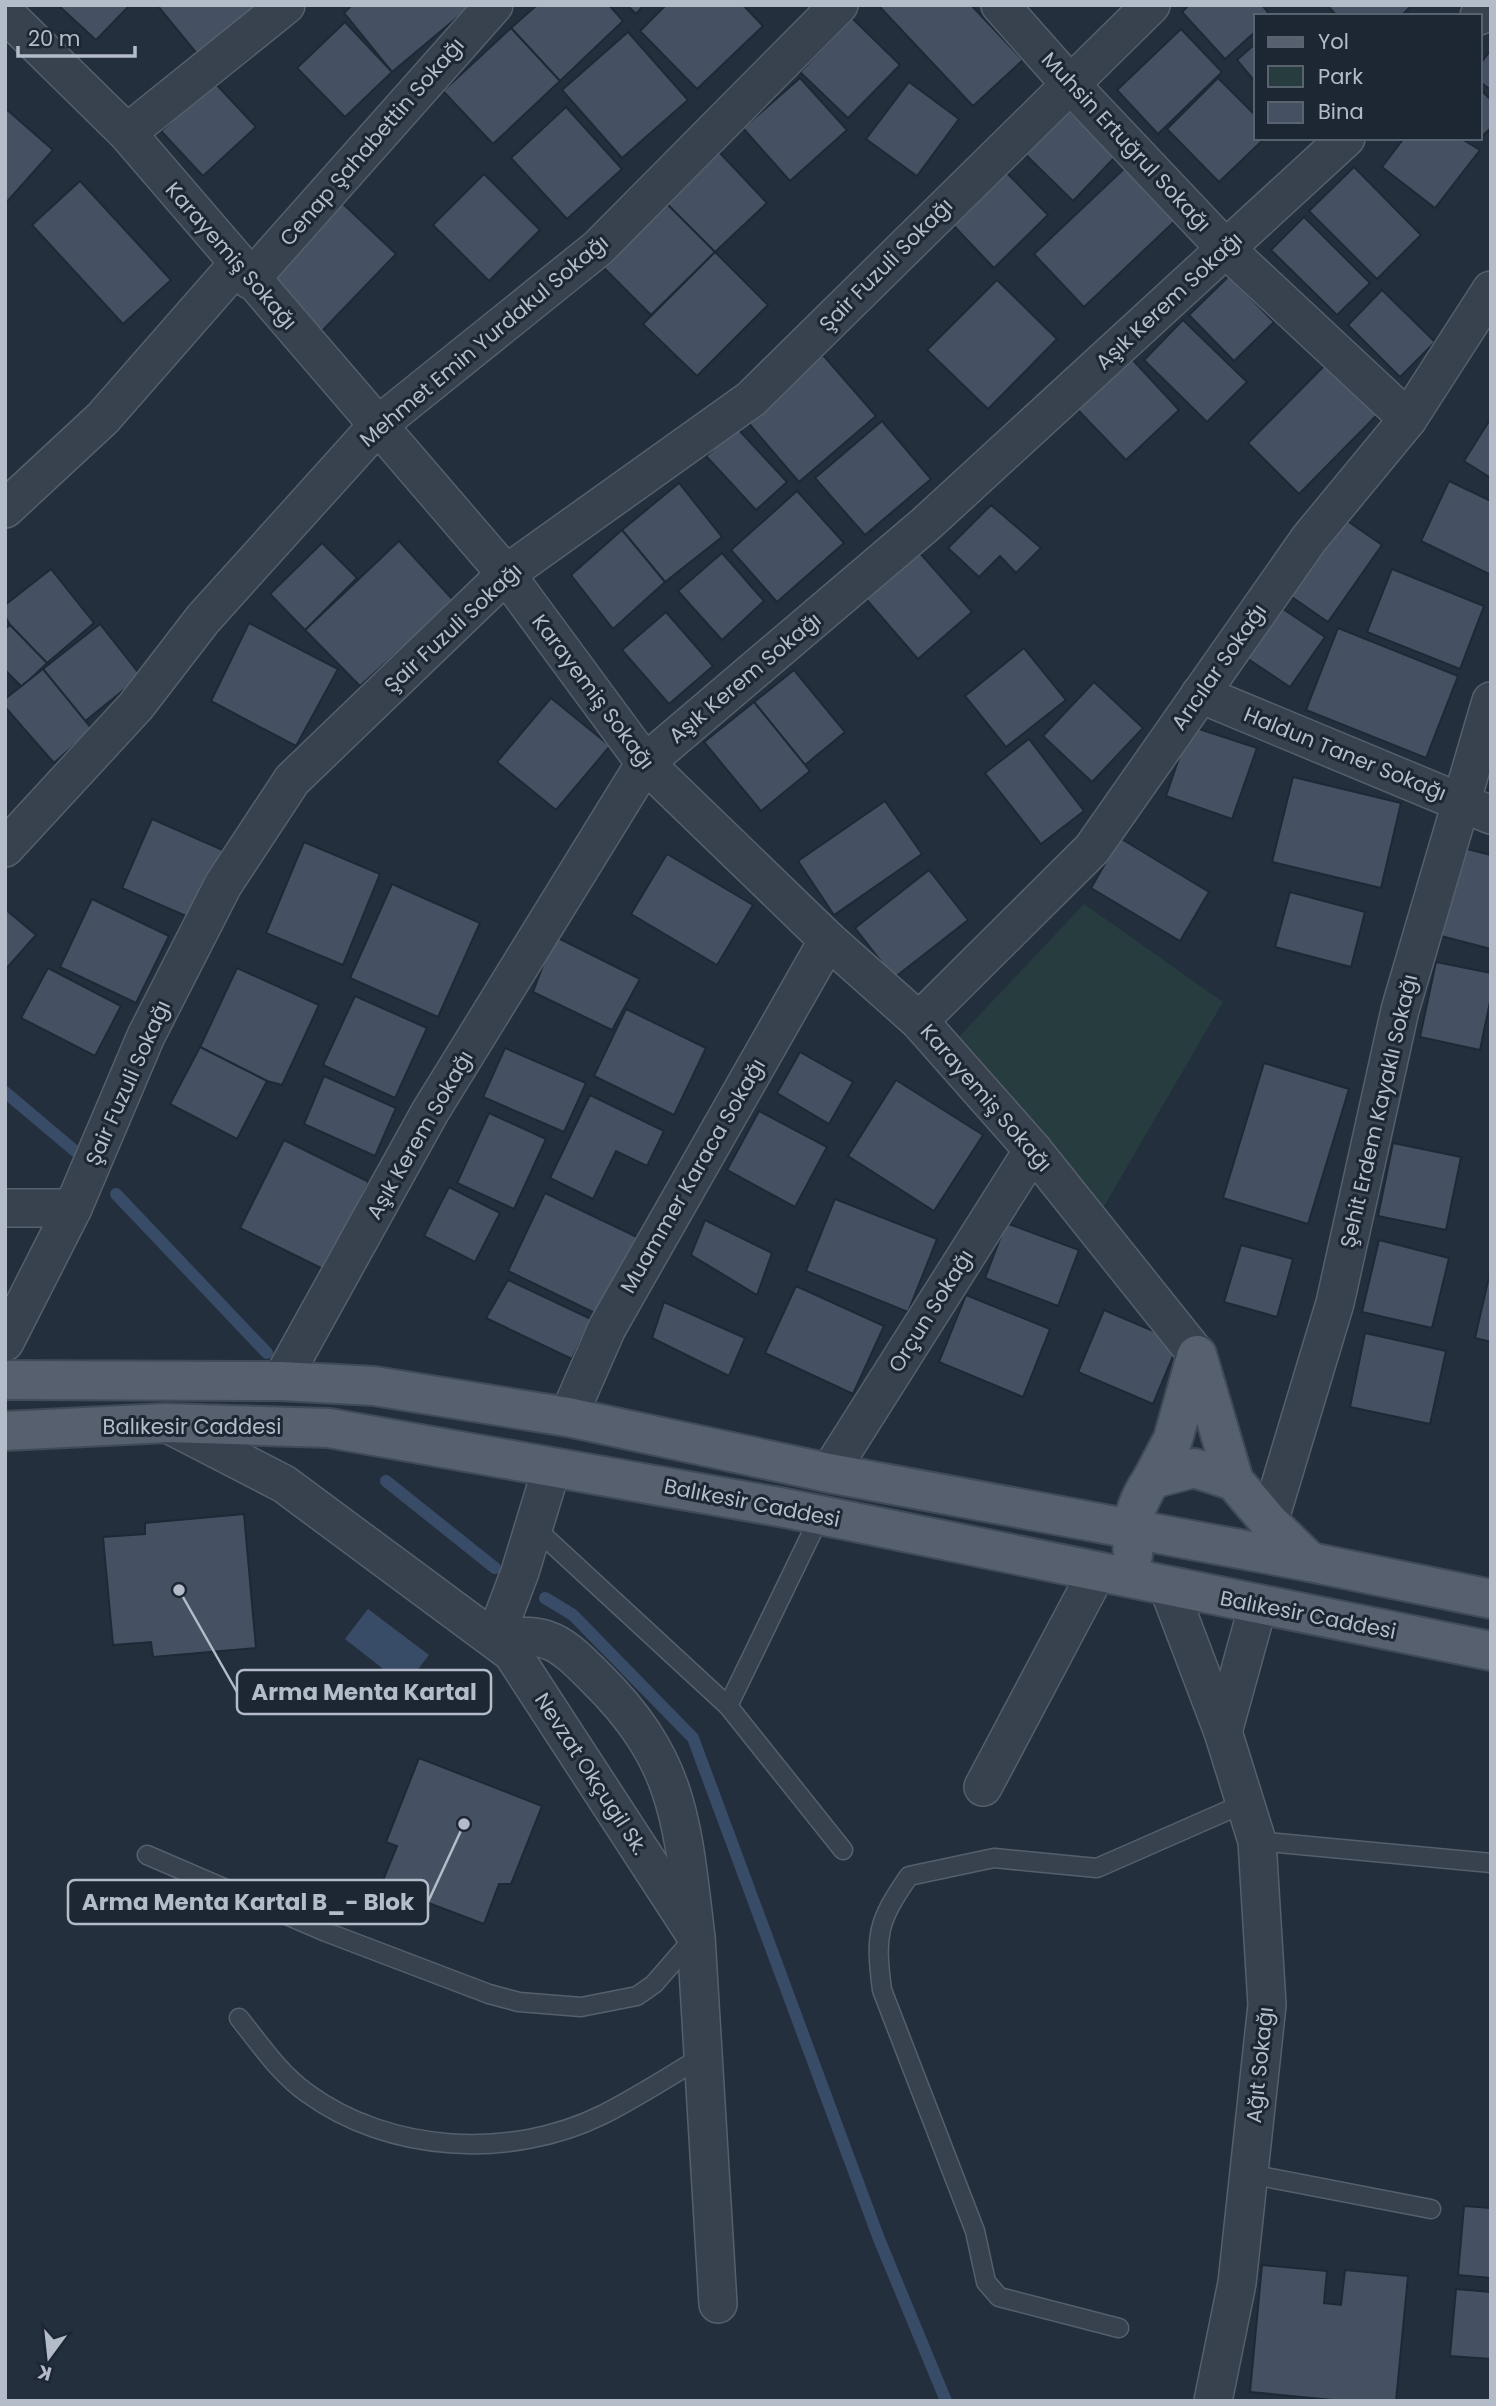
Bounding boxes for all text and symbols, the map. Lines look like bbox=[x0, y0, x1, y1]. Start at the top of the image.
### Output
scale bar bbox=[18, 14, 135, 58]
legend bbox=[1254, 14, 1482, 140]
text: 20 m bbox=[28, 24, 81, 53]
text: Yol bbox=[1318, 27, 1349, 56]
street label: Cenap Şahabettin Sokağı bbox=[273, 31, 470, 252]
street label: Muhsin Ertuğrul Sokağı bbox=[1035, 45, 1218, 238]
text: Park bbox=[1318, 62, 1363, 91]
text: Bina bbox=[1318, 97, 1364, 126]
street label: Karayemiş Sokağı bbox=[159, 176, 304, 336]
street label: Şair Fuzuli Sokağı bbox=[812, 191, 959, 338]
street label: Aşık Kerem Sokağı bbox=[1089, 225, 1248, 376]
street label: Mehmet Emin Yurdakul Sokağı bbox=[353, 228, 614, 453]
street label: Şair Fuzuli Sokağı bbox=[378, 556, 528, 699]
street label: Arıcılar Sokağı bbox=[1164, 598, 1273, 736]
street label: Aşık Kerem Sokağı bbox=[662, 605, 827, 750]
street label: Karayemiş Sokağı bbox=[526, 608, 661, 775]
street label: Haldun Taner Sokağı bbox=[1240, 700, 1451, 807]
street label: Şehit Erdem Kayaklı Sokağı bbox=[1333, 971, 1424, 1251]
street label: Şair Fuzuli Sokağı bbox=[78, 995, 177, 1170]
street label: Karayemiş Sokağı bbox=[914, 1018, 1059, 1178]
street label: Aşık Kerem Sokağı bbox=[359, 1045, 480, 1225]
street label: Muammer Karaca Sokağı bbox=[613, 1053, 772, 1299]
street label: Orçun Sokağı bbox=[881, 1244, 980, 1378]
street label: Balıkesir Caddesi bbox=[103, 1412, 281, 1441]
street label: Balıkesir Caddesi bbox=[662, 1471, 843, 1534]
street label: Balıkesir Caddesi bbox=[1218, 1583, 1399, 1646]
callout: Arma Menta Kartal bbox=[237, 1670, 491, 1714]
text: Arma Menta Kartal bbox=[251, 1676, 477, 1708]
street label: Nevzat Okçugil Sk. bbox=[528, 1687, 655, 1860]
callout: Arma Menta Kartal B_- Blok bbox=[68, 1880, 428, 1924]
text: Arma Menta Kartal B_- Blok bbox=[82, 1886, 415, 1918]
street label: Ağıt Sokağı bbox=[1239, 2005, 1280, 2125]
north arrow bbox=[14, 2322, 84, 2392]
text: K bbox=[35, 2358, 55, 2388]

